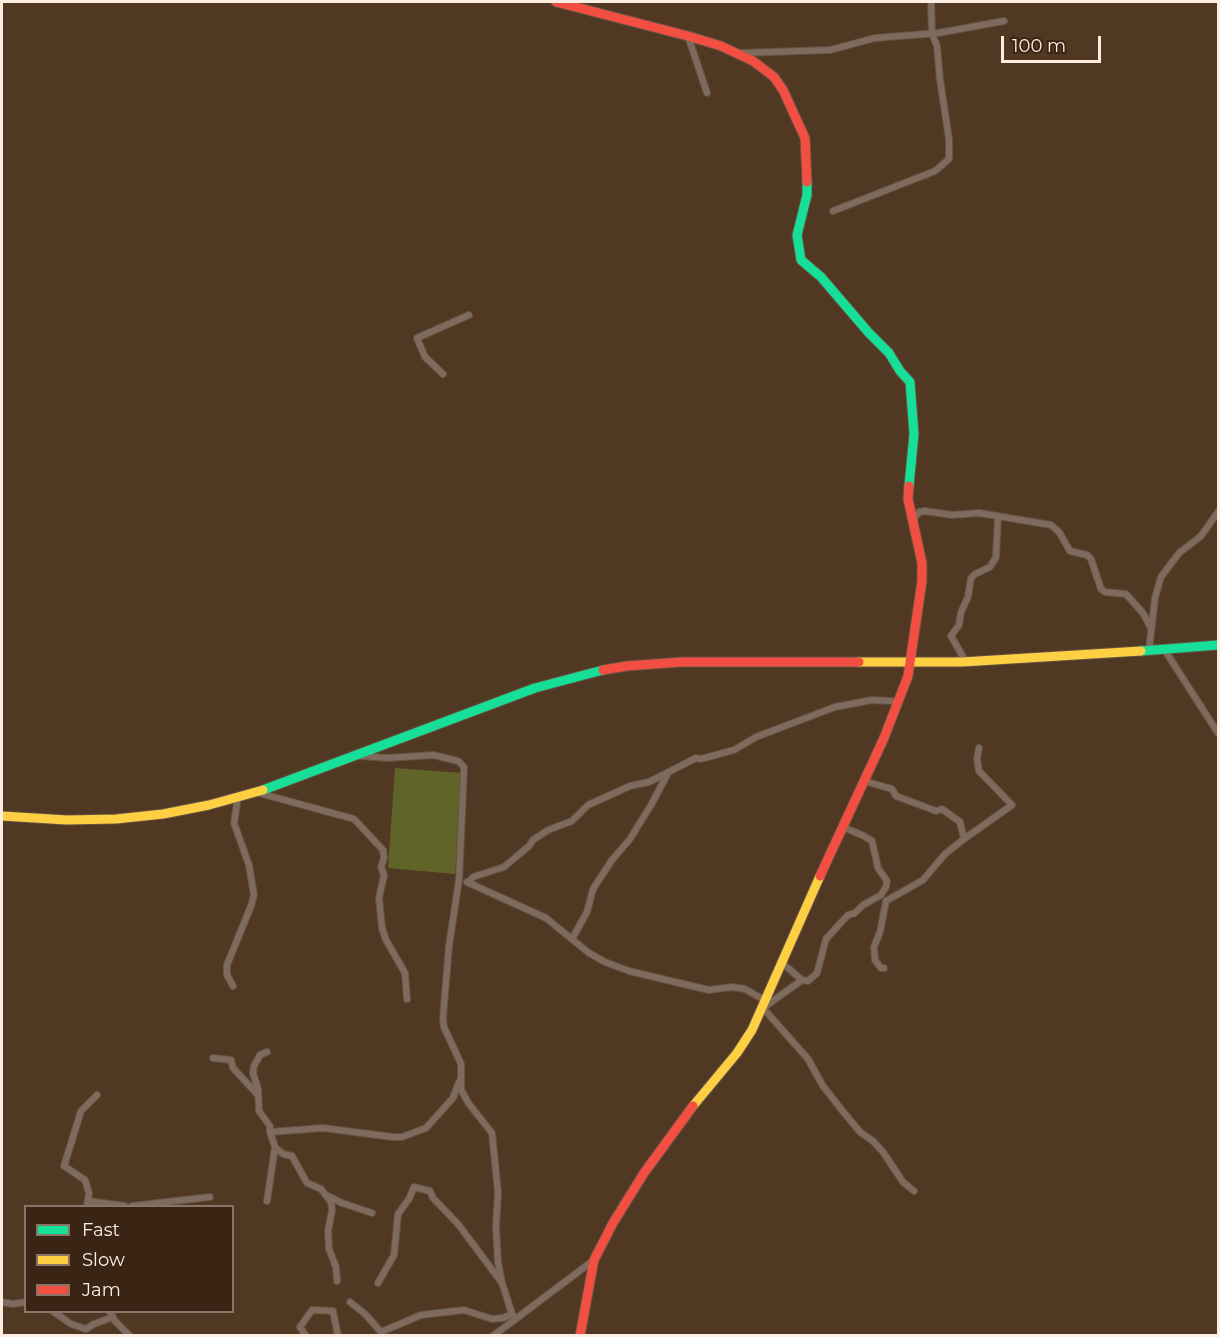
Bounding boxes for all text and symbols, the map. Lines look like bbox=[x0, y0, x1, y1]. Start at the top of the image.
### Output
scale bar bbox=[1004, 24, 1104, 62]
text: 100 m bbox=[1012, 35, 1066, 57]
legend bbox=[24, 1205, 234, 1313]
text: Fast bbox=[82, 1219, 120, 1241]
text: Slow bbox=[82, 1249, 125, 1271]
text: Jam bbox=[82, 1279, 121, 1301]

